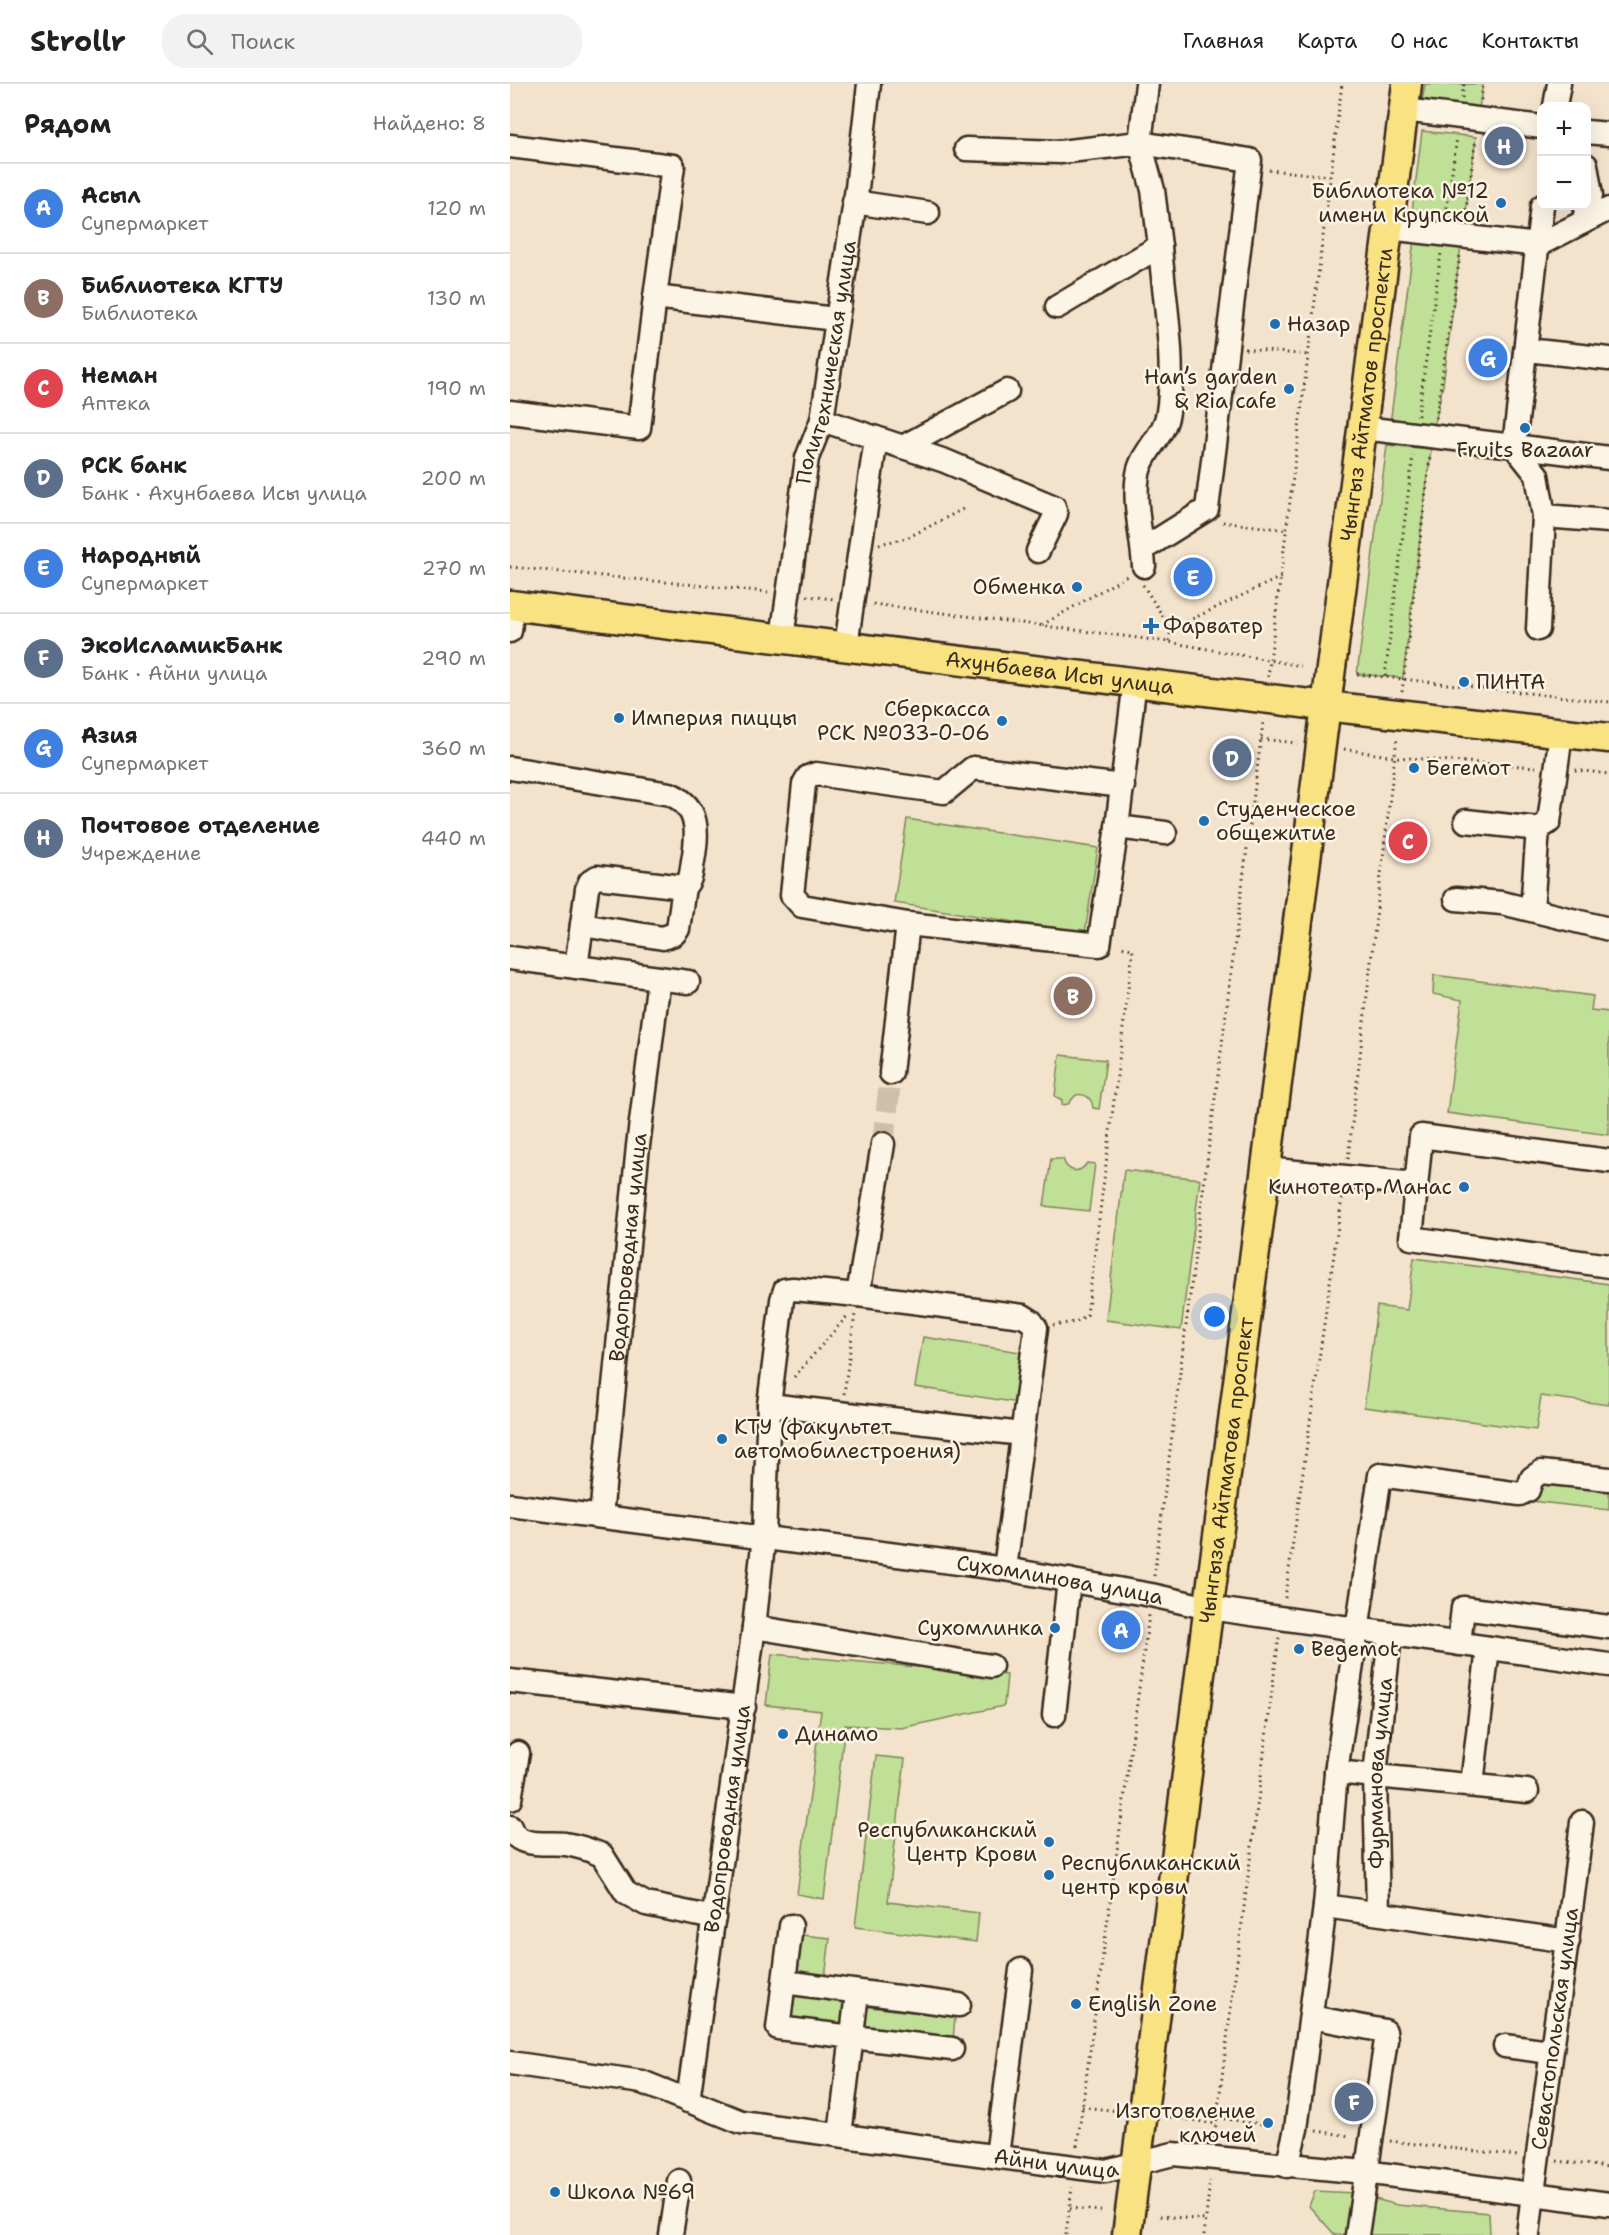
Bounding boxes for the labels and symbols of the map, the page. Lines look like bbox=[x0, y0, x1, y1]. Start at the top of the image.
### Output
pin: H bbox=[1484, 124, 1524, 168]
place label: Библиотека №12 имени Крупской bbox=[1312, 177, 1489, 229]
marker: Библиотека №12 имени Крупской bbox=[1494, 196, 1508, 210]
street label: Политехническая улица bbox=[790, 238, 863, 486]
street label: Чынгыз Айтматов проспекти bbox=[1334, 246, 1400, 543]
place label: Назар bbox=[1287, 310, 1351, 338]
marker: Назар bbox=[1268, 317, 1282, 331]
pin: G bbox=[1468, 336, 1508, 380]
place label: Han’s garden & Ria cafe bbox=[1144, 363, 1277, 415]
marker: Han’s garden & Ria cafe bbox=[1282, 382, 1296, 396]
marker: Fruits Bazaar bbox=[1518, 421, 1532, 435]
place label: Fruits Bazaar bbox=[1456, 436, 1594, 464]
pin: E bbox=[1174, 554, 1212, 600]
place label: Обменка bbox=[973, 573, 1065, 601]
marker: Обменка bbox=[1070, 580, 1084, 594]
place label: Фарватер bbox=[1163, 612, 1263, 640]
marker: Фарватер bbox=[1144, 619, 1158, 633]
street label: Ахунбаева Исы улица bbox=[944, 645, 1176, 701]
place label: ПИНТА bbox=[1476, 668, 1545, 696]
marker: ПИНТА bbox=[1457, 675, 1471, 689]
place label: Сберкасса РСК №033-0-06 bbox=[817, 695, 990, 747]
place label: Империя пиццы bbox=[631, 704, 797, 732]
marker: Империя пиццы bbox=[612, 711, 626, 725]
marker: Сберкасса РСК №033-0-06 bbox=[995, 714, 1009, 728]
pin: D bbox=[1212, 736, 1252, 780]
place label: Бегемот bbox=[1426, 754, 1511, 782]
marker: Бегемот bbox=[1407, 761, 1421, 775]
place label: Студенческое общежитие bbox=[1216, 795, 1356, 847]
marker: Студенческое общежитие bbox=[1197, 814, 1211, 828]
pin: C bbox=[1388, 818, 1428, 864]
pin: B bbox=[1054, 974, 1092, 1018]
street label: Водопроводная улица bbox=[602, 1131, 654, 1363]
place label: Кинотеатр Манас bbox=[1268, 1173, 1452, 1201]
marker: Кинотеатр Манас bbox=[1457, 1180, 1471, 1194]
your location bbox=[1200, 1302, 1229, 1331]
street label: Чынгыза Айтматова проспект bbox=[1193, 1315, 1260, 1625]
place label: КТУ (факультет автомобилестроения) bbox=[734, 1413, 961, 1465]
marker: КТУ (факультет автомобилестроения) bbox=[715, 1432, 729, 1446]
street label: Сухомлинова улица bbox=[955, 1549, 1166, 1611]
pin: A bbox=[1102, 1608, 1140, 1652]
place label: Сухомлинка bbox=[917, 1614, 1043, 1642]
marker: Сухомлинка bbox=[1048, 1621, 1062, 1635]
place label: Begemot bbox=[1311, 1635, 1399, 1663]
marker: Begemot bbox=[1292, 1642, 1306, 1656]
street label: Фурманова улица bbox=[1361, 1676, 1399, 1869]
street label: Водопроводная улица bbox=[698, 1703, 757, 1935]
place label: Динамо bbox=[795, 1720, 879, 1748]
marker: Динамо bbox=[776, 1727, 790, 1741]
place label: Республиканский Центр Крови bbox=[857, 1816, 1037, 1868]
marker: Республиканский Центр Крови bbox=[1042, 1835, 1056, 1849]
place label: Республиканский центр крови bbox=[1061, 1849, 1241, 1901]
marker: Республиканский центр крови bbox=[1042, 1868, 1056, 1882]
street label: Севастопольская улица bbox=[1525, 1906, 1585, 2152]
place label: English Zone bbox=[1088, 1990, 1217, 2018]
marker: English Zone bbox=[1069, 1997, 1083, 2011]
pin: F bbox=[1334, 2080, 1374, 2124]
place label: Изготовление ключей bbox=[1115, 2097, 1256, 2149]
marker: Изготовление ключей bbox=[1261, 2116, 1275, 2130]
street label: Айни улица bbox=[992, 2142, 1121, 2185]
place label: Школа №69 bbox=[567, 2178, 695, 2206]
marker: Школа №69 bbox=[548, 2185, 562, 2199]

